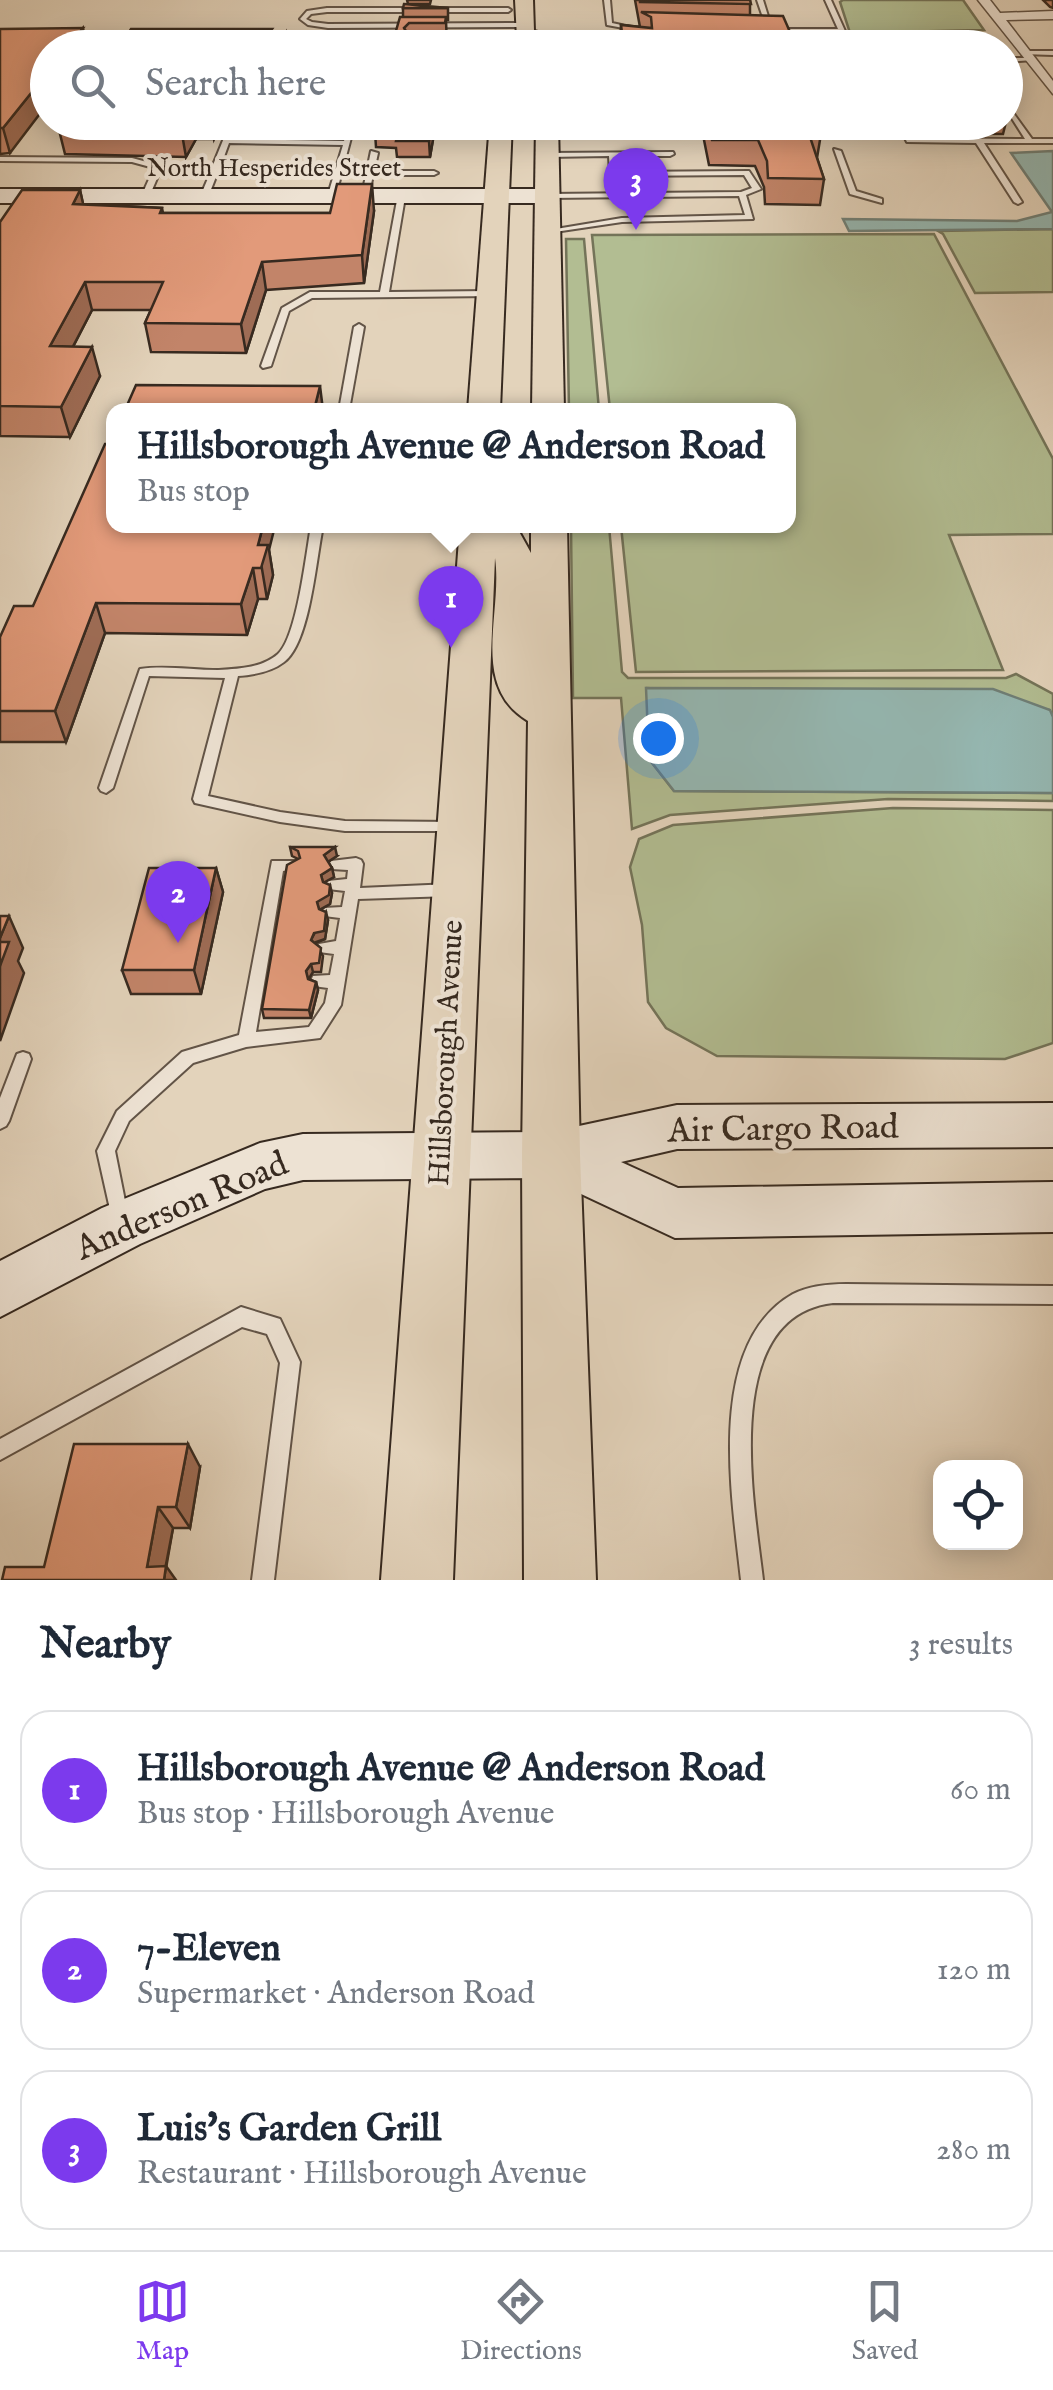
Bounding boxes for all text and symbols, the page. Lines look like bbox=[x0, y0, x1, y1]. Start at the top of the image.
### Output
search box bbox=[30, 30, 1023, 140]
icon: search bbox=[65, 58, 120, 113]
text: Search here bbox=[145, 61, 326, 109]
pin: 3 bbox=[604, 148, 668, 230]
street label: North Hesperides Street bbox=[147, 153, 402, 185]
popup bbox=[106, 403, 796, 533]
text: Hillsborough Avenue @ Anderson Road bbox=[137, 424, 765, 472]
text: Bus stop bbox=[137, 472, 250, 513]
pin: 1 bbox=[418, 566, 484, 648]
your location bbox=[633, 713, 684, 764]
pin: 2 bbox=[146, 860, 210, 943]
street label: Hillsborough Avenue bbox=[421, 919, 473, 1187]
street label: Air Cargo Road bbox=[666, 1105, 899, 1155]
street label: Anderson Road bbox=[68, 1142, 295, 1272]
map controls bbox=[933, 1460, 1023, 1550]
button: locate bbox=[933, 1460, 1023, 1550]
text: Nearby bbox=[40, 1619, 171, 1672]
text: 3 results bbox=[909, 1625, 1013, 1666]
text: Hillsborough Avenue @ Anderson Road bbox=[137, 1746, 765, 1794]
text: 1 bbox=[69, 1770, 80, 1811]
text: 60 m bbox=[950, 1770, 1011, 1811]
text: Bus stop · Hillsborough Avenue bbox=[137, 1794, 554, 1835]
text: 7-Eleven bbox=[137, 1926, 281, 1974]
text: 2 bbox=[67, 1950, 82, 1991]
text: 120 m bbox=[937, 1950, 1011, 1991]
text: Supermarket · Anderson Road bbox=[137, 1974, 534, 2015]
text: Luis's Garden Grill bbox=[137, 2106, 441, 2154]
text: 3 bbox=[69, 2130, 80, 2171]
text: 280 m bbox=[936, 2130, 1011, 2171]
text: Restaurant · Hillsborough Avenue bbox=[137, 2154, 587, 2195]
tab: Map bbox=[135, 2274, 190, 2369]
tab: Directions bbox=[460, 2274, 582, 2369]
tab: Saved bbox=[852, 2274, 918, 2369]

